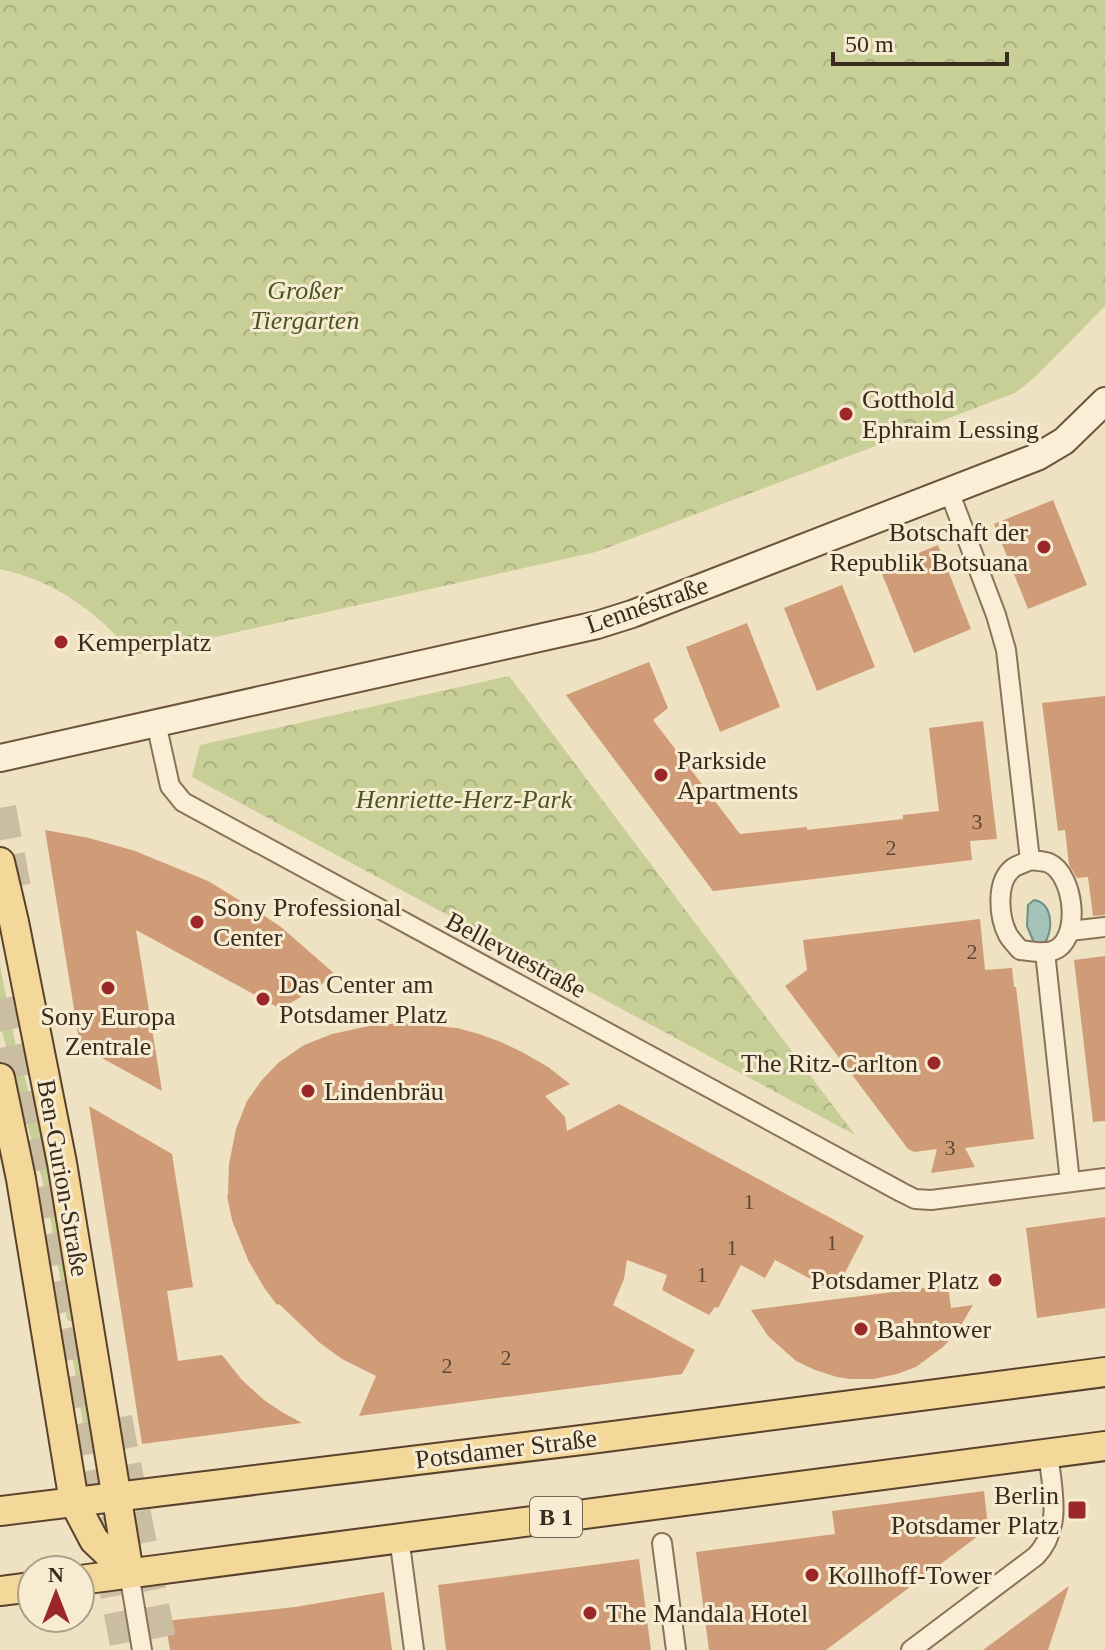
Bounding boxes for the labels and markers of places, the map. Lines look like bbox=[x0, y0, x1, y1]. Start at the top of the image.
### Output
place label: Gotthold Ephraim Lessing bbox=[862, 385, 1039, 444]
marker: Gotthold Ephraim Lessing bbox=[837, 405, 855, 423]
place label: Botschaft der Republik Botsuana bbox=[829, 518, 1028, 577]
marker: Botschaft der Republik Botsuana bbox=[1035, 538, 1053, 556]
place label: Kemperplatz bbox=[77, 628, 211, 657]
marker: Kemperplatz bbox=[52, 633, 70, 651]
place label: Parkside Apartments bbox=[677, 746, 798, 805]
marker: Parkside Apartments bbox=[652, 766, 670, 784]
place label: Sony Professional Center bbox=[213, 893, 402, 952]
marker: Sony Professional Center bbox=[188, 913, 206, 931]
place label: Das Center am Potsdamer Platz bbox=[279, 970, 447, 1029]
marker: Sony Europa Zentrale bbox=[99, 979, 117, 997]
marker: Das Center am Potsdamer Platz bbox=[254, 990, 272, 1008]
place label: Sony Europa Zentrale bbox=[40, 1002, 176, 1061]
place label: The Ritz-Carlton bbox=[741, 1049, 918, 1078]
marker: The Ritz-Carlton bbox=[925, 1054, 943, 1072]
place label: Lindenbräu bbox=[324, 1077, 444, 1106]
marker: Lindenbräu bbox=[299, 1082, 317, 1100]
place label: Potsdamer Platz bbox=[811, 1266, 979, 1295]
marker: Potsdamer Platz bbox=[986, 1271, 1004, 1289]
place label: Bahntower bbox=[877, 1315, 991, 1344]
marker: Bahntower bbox=[852, 1320, 870, 1338]
place label: Berlin Potsdamer Platz bbox=[891, 1481, 1059, 1540]
marker: Berlin Potsdamer Platz bbox=[1066, 1499, 1088, 1521]
place label: Kollhoff-Tower bbox=[828, 1561, 992, 1590]
marker: Kollhoff-Tower bbox=[803, 1566, 821, 1584]
place label: The Mandala Hotel bbox=[606, 1599, 808, 1628]
marker: The Mandala Hotel bbox=[581, 1604, 599, 1622]

